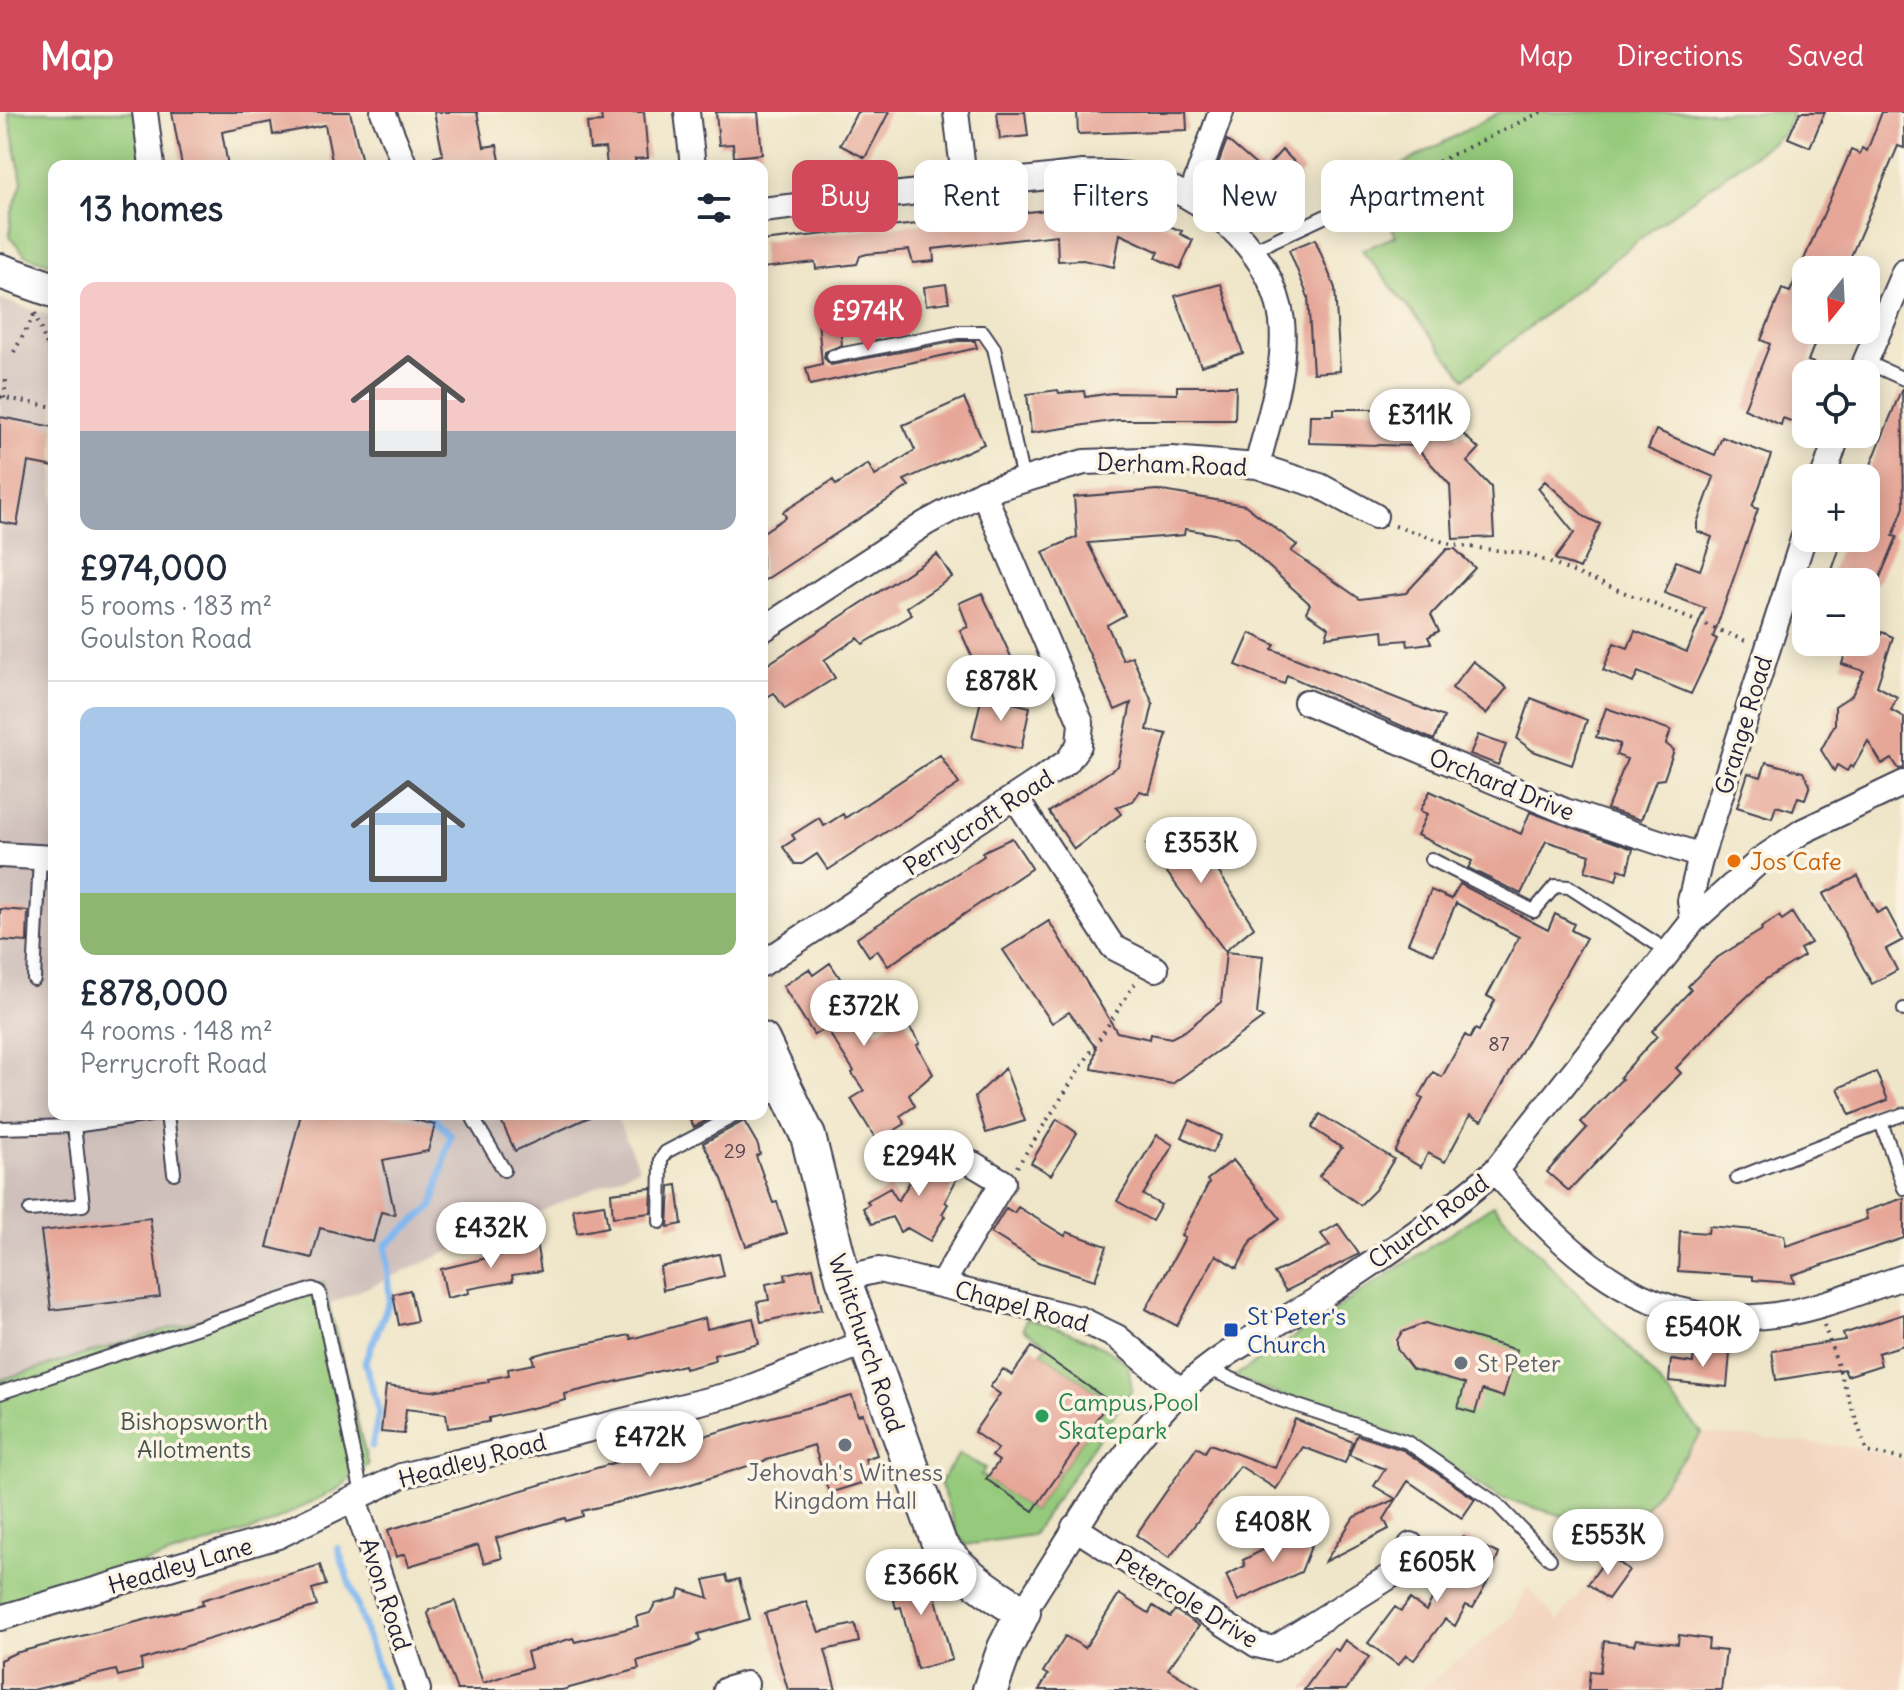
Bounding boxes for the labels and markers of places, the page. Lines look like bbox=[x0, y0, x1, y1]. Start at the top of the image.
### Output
pin: £974K bbox=[812, 285, 924, 353]
pin: £311K bbox=[1364, 389, 1476, 457]
pin: £878K bbox=[945, 655, 1057, 723]
pin: £353K bbox=[1145, 817, 1257, 885]
place label: Jos Cafe bbox=[1750, 846, 1842, 876]
marker: Jos Cafe bbox=[1725, 852, 1743, 870]
pin: £372K bbox=[808, 980, 920, 1048]
pin: £294K bbox=[863, 1130, 975, 1198]
pin: £432K bbox=[435, 1202, 547, 1270]
place label: St Peter's Church bbox=[1247, 1301, 1346, 1359]
pin: £540K bbox=[1647, 1301, 1759, 1369]
marker: St Peter's Church bbox=[1222, 1321, 1240, 1339]
place label: St Peter bbox=[1477, 1348, 1561, 1378]
marker: St Peter bbox=[1452, 1354, 1470, 1372]
place label: Campus Pool Skatepark bbox=[1058, 1387, 1199, 1445]
marker: Campus Pool Skatepark bbox=[1033, 1407, 1051, 1425]
pin: £472K bbox=[594, 1411, 706, 1479]
marker: Jehovah's Witness Kingdom Hall bbox=[836, 1436, 854, 1454]
place label: Jehovah's Witness Kingdom Hall bbox=[747, 1457, 943, 1515]
pin: £408K bbox=[1217, 1496, 1329, 1564]
pin: £553K bbox=[1552, 1509, 1664, 1577]
pin: £605K bbox=[1381, 1536, 1493, 1604]
pin: £366K bbox=[865, 1549, 977, 1617]

